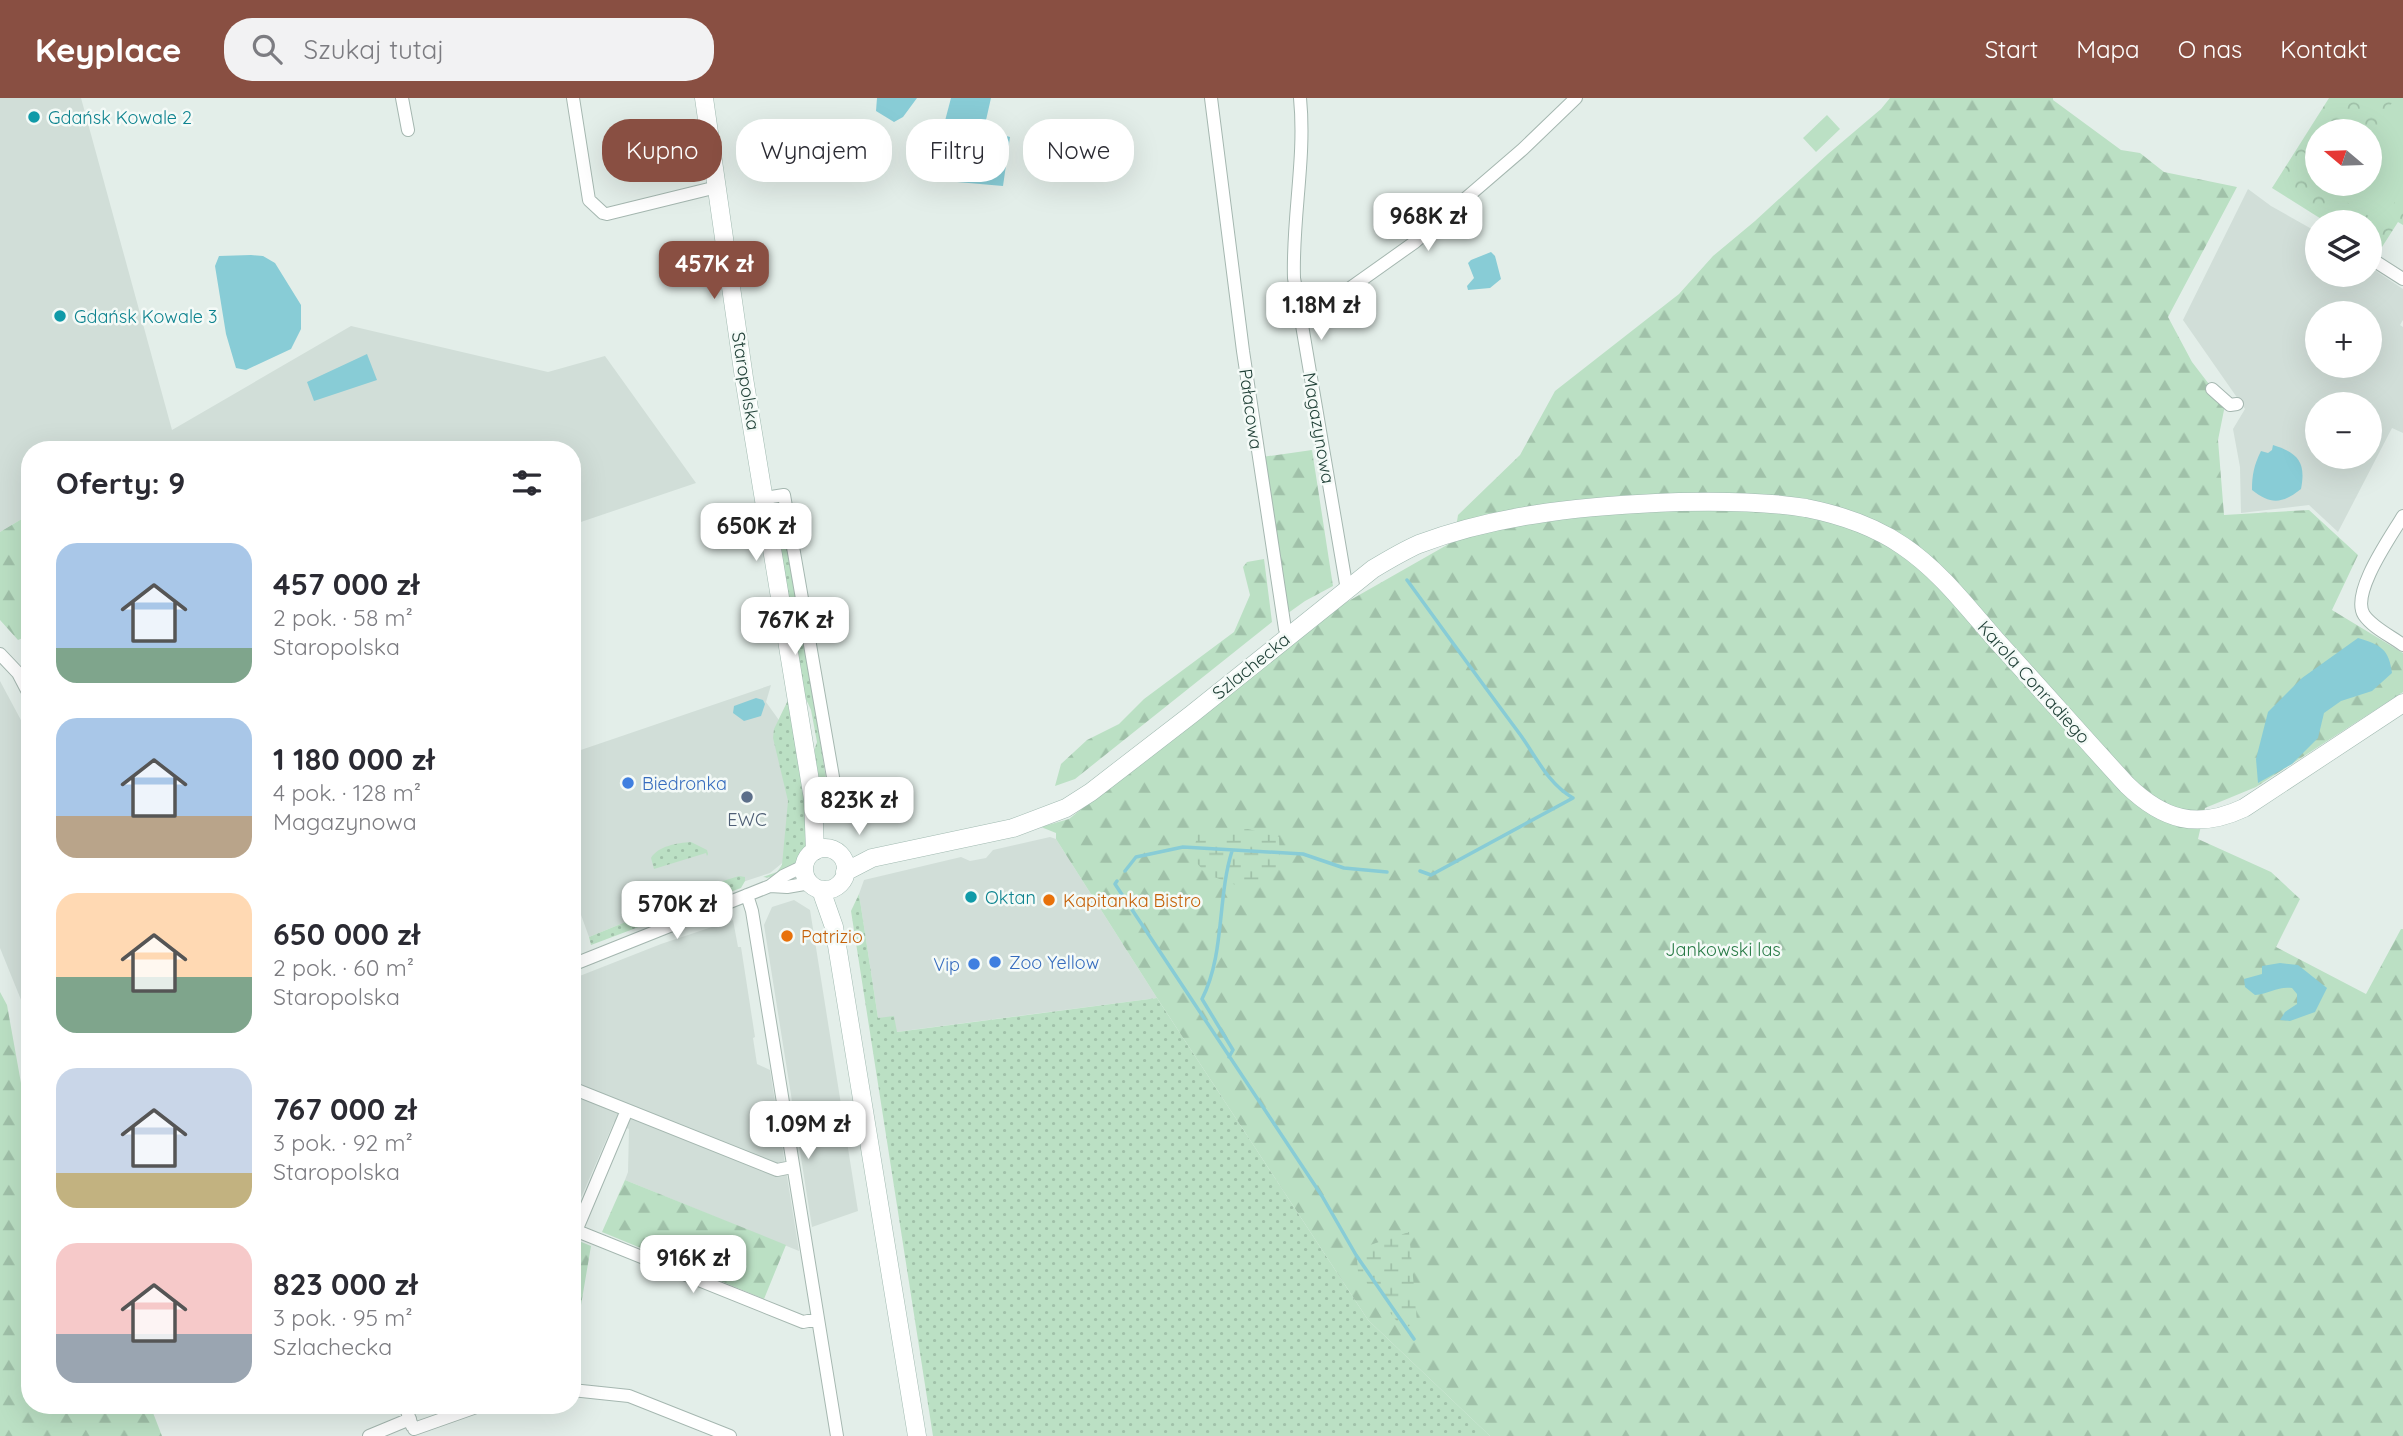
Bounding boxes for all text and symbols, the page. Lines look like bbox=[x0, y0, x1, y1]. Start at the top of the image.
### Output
search box bbox=[224, 18, 714, 81]
text: Keyplace bbox=[35, 29, 182, 70]
icon: search bbox=[248, 30, 286, 68]
text: Szukaj tutaj bbox=[304, 33, 444, 66]
text: Start bbox=[1985, 34, 2038, 64]
text: Mapa bbox=[2076, 34, 2140, 64]
text: O nas bbox=[2178, 34, 2242, 64]
text: Kontakt bbox=[2280, 34, 2368, 64]
place label: Gdańsk Kowale 2 bbox=[48, 106, 192, 129]
marker: Gdańsk Kowale 2 bbox=[26, 109, 42, 125]
chip: Kupno bbox=[602, 119, 722, 182]
chip: Wynajem bbox=[736, 119, 892, 182]
chip: Filtry bbox=[906, 119, 1009, 182]
chip: Nowe bbox=[1023, 119, 1134, 182]
north arrow bbox=[2305, 119, 2382, 196]
map controls bbox=[2305, 119, 2382, 469]
pin: 968K zł bbox=[1363, 194, 1493, 253]
text: 968K zł bbox=[1389, 201, 1467, 230]
button: layers bbox=[2305, 210, 2382, 287]
pin: 457K zł bbox=[649, 242, 779, 301]
text: 457K zł bbox=[675, 249, 753, 278]
pin: 1.18M zł bbox=[1249, 282, 1393, 342]
text: 1.18M zł bbox=[1282, 290, 1360, 319]
button: + bbox=[2305, 301, 2382, 378]
place label: Gdańsk Kowale 3 bbox=[74, 305, 217, 328]
marker: Gdańsk Kowale 3 bbox=[52, 308, 68, 324]
street label: Staropolska bbox=[727, 330, 765, 432]
street label: Pałacowa bbox=[1234, 367, 1268, 451]
street label: Magazynowa bbox=[1298, 371, 1340, 485]
button: − bbox=[2305, 392, 2382, 469]
text: Oferty: 9 bbox=[56, 464, 185, 502]
icon: filters bbox=[508, 464, 546, 502]
pin: 650K zł bbox=[691, 504, 821, 563]
text: 650K zł bbox=[717, 511, 795, 540]
text: 457 000 zł bbox=[273, 565, 419, 603]
icon: home bbox=[112, 571, 196, 655]
pin: 767K zł bbox=[730, 598, 860, 657]
text: 2 pok. · 58 m² bbox=[273, 603, 413, 632]
text: 767K zł bbox=[757, 605, 833, 634]
street label: Karola Conradiego bbox=[1973, 616, 2095, 748]
street label: Szlachecka bbox=[1208, 628, 1294, 704]
text: Staropolska bbox=[273, 632, 400, 661]
text: 1 180 000 zł bbox=[273, 740, 434, 778]
icon: home bbox=[112, 746, 196, 830]
place label: Biedronka bbox=[642, 772, 727, 795]
marker: Biedronka bbox=[620, 775, 636, 791]
text: 4 pok. · 128 m² bbox=[273, 778, 421, 807]
pin: 823K zł bbox=[794, 778, 924, 837]
text: 823K zł bbox=[821, 785, 897, 814]
marker: EWC bbox=[739, 789, 755, 805]
text: Magazynowa bbox=[273, 807, 417, 836]
place label: EWC bbox=[727, 808, 767, 831]
pin: 570K zł bbox=[612, 882, 742, 941]
place label: Oktan bbox=[985, 886, 1036, 909]
text: 570K zł bbox=[638, 889, 716, 918]
marker: Oktan bbox=[963, 889, 979, 905]
place label: Kapitanka Bistro bbox=[1063, 889, 1201, 912]
marker: Kapitanka Bistro bbox=[1041, 892, 1057, 908]
text: 650 000 zł bbox=[273, 915, 420, 953]
icon: home bbox=[112, 921, 196, 1005]
place label: Patrizio bbox=[801, 925, 863, 948]
marker: Patrizio bbox=[779, 928, 795, 944]
park label: Jankowski las bbox=[1665, 938, 1781, 961]
place label: Zoo Yellow bbox=[1009, 951, 1099, 974]
text: 2 pok. · 60 m² bbox=[273, 953, 414, 982]
place label: Vip bbox=[933, 953, 960, 976]
marker: Zoo Yellow bbox=[987, 954, 1003, 970]
marker: Vip bbox=[966, 956, 982, 972]
text: Staropolska bbox=[273, 982, 400, 1011]
text: 767 000 zł bbox=[273, 1090, 416, 1128]
icon: home bbox=[112, 1096, 196, 1180]
pin: 1.09M zł bbox=[736, 1102, 880, 1161]
text: 1.09M zł bbox=[766, 1109, 850, 1138]
text: 3 pok. · 92 m² bbox=[273, 1128, 413, 1157]
text: Staropolska bbox=[273, 1157, 400, 1186]
pin: 916K zł bbox=[628, 1236, 758, 1295]
text: 916K zł bbox=[656, 1243, 730, 1272]
text: 823 000 zł bbox=[273, 1265, 417, 1303]
icon: home bbox=[112, 1271, 196, 1355]
text: 3 pok. · 95 m² bbox=[273, 1303, 413, 1332]
text: Szlachecka bbox=[273, 1332, 392, 1361]

